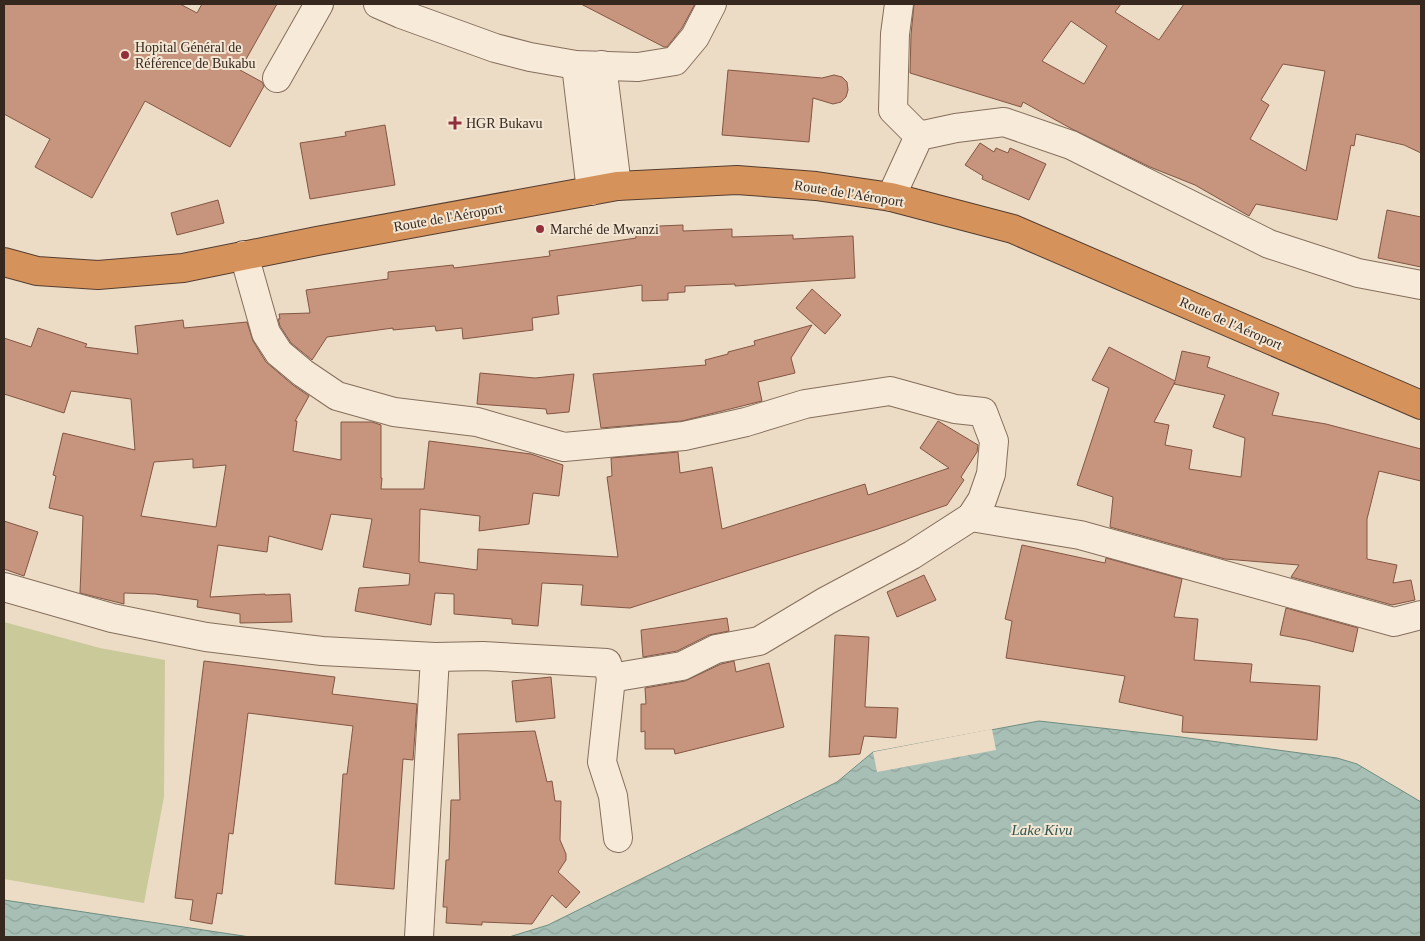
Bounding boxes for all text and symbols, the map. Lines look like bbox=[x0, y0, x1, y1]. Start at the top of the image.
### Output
place label: Hopital Général de Référence de Bukabu bbox=[135, 40, 256, 71]
marker: Hopital Général de Référence de Bukabu bbox=[119, 49, 131, 61]
marker: HGR Bukavu bbox=[448, 116, 462, 130]
place label: HGR Bukavu bbox=[466, 116, 543, 131]
street label: Route de l'Aéroport bbox=[793, 177, 905, 210]
street label: Route de l'Aéroport bbox=[392, 200, 504, 234]
place label: Marché de Mwanzi bbox=[550, 222, 659, 237]
marker: Marché de Mwanzi bbox=[534, 223, 546, 235]
street label: Route de l'Aéroport bbox=[1177, 294, 1284, 353]
water label: Lake Kivu bbox=[1010, 822, 1073, 838]

